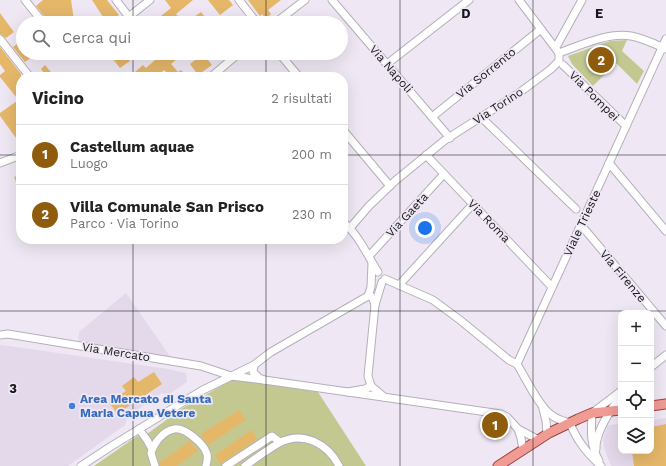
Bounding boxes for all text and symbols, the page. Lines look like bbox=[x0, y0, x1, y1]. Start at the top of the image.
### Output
text: D bbox=[461, 6, 471, 21]
text: E bbox=[595, 6, 603, 21]
search box bbox=[16, 16, 348, 60]
icon: search bbox=[30, 27, 52, 49]
text: Cerca qui bbox=[62, 29, 131, 47]
street label: Via Napoli bbox=[366, 42, 416, 96]
street label: Via Sorrento bbox=[453, 45, 519, 101]
pin: 2 bbox=[588, 45, 614, 75]
street label: Via Pompei bbox=[566, 68, 622, 124]
street label: Via Torino bbox=[470, 85, 526, 127]
text: Vicino bbox=[32, 88, 84, 108]
text: 2 risultati bbox=[271, 91, 332, 106]
text: Castellum aquae bbox=[70, 138, 194, 156]
text: 1 bbox=[42, 147, 48, 162]
text: 200 m bbox=[291, 147, 332, 162]
text: Luogo bbox=[70, 156, 108, 171]
street label: Viale Trieste bbox=[560, 187, 604, 259]
street label: Via Gaeta bbox=[383, 190, 431, 240]
street label: Via Roma bbox=[465, 196, 513, 246]
text: Villa Comunale San Prisco bbox=[70, 198, 264, 216]
text: 2 bbox=[41, 207, 49, 222]
text: 230 m bbox=[292, 207, 332, 222]
text: Parco · Via Torino bbox=[70, 216, 179, 231]
your location bbox=[415, 218, 435, 238]
street label: Via Firenze bbox=[597, 247, 649, 305]
map controls bbox=[618, 310, 654, 454]
button: + bbox=[618, 310, 654, 346]
street label: Via Mercato bbox=[81, 340, 151, 364]
button: − bbox=[618, 346, 654, 382]
text: 3 bbox=[9, 381, 17, 396]
button: locate bbox=[618, 382, 654, 418]
place label: Area Mercato di Santa Maria Capua Vetere bbox=[80, 392, 212, 420]
marker: Area Mercato di Santa Maria Capua Vetere bbox=[67, 401, 77, 411]
pin: 1 bbox=[482, 410, 508, 440]
button: layers bbox=[618, 418, 654, 454]

